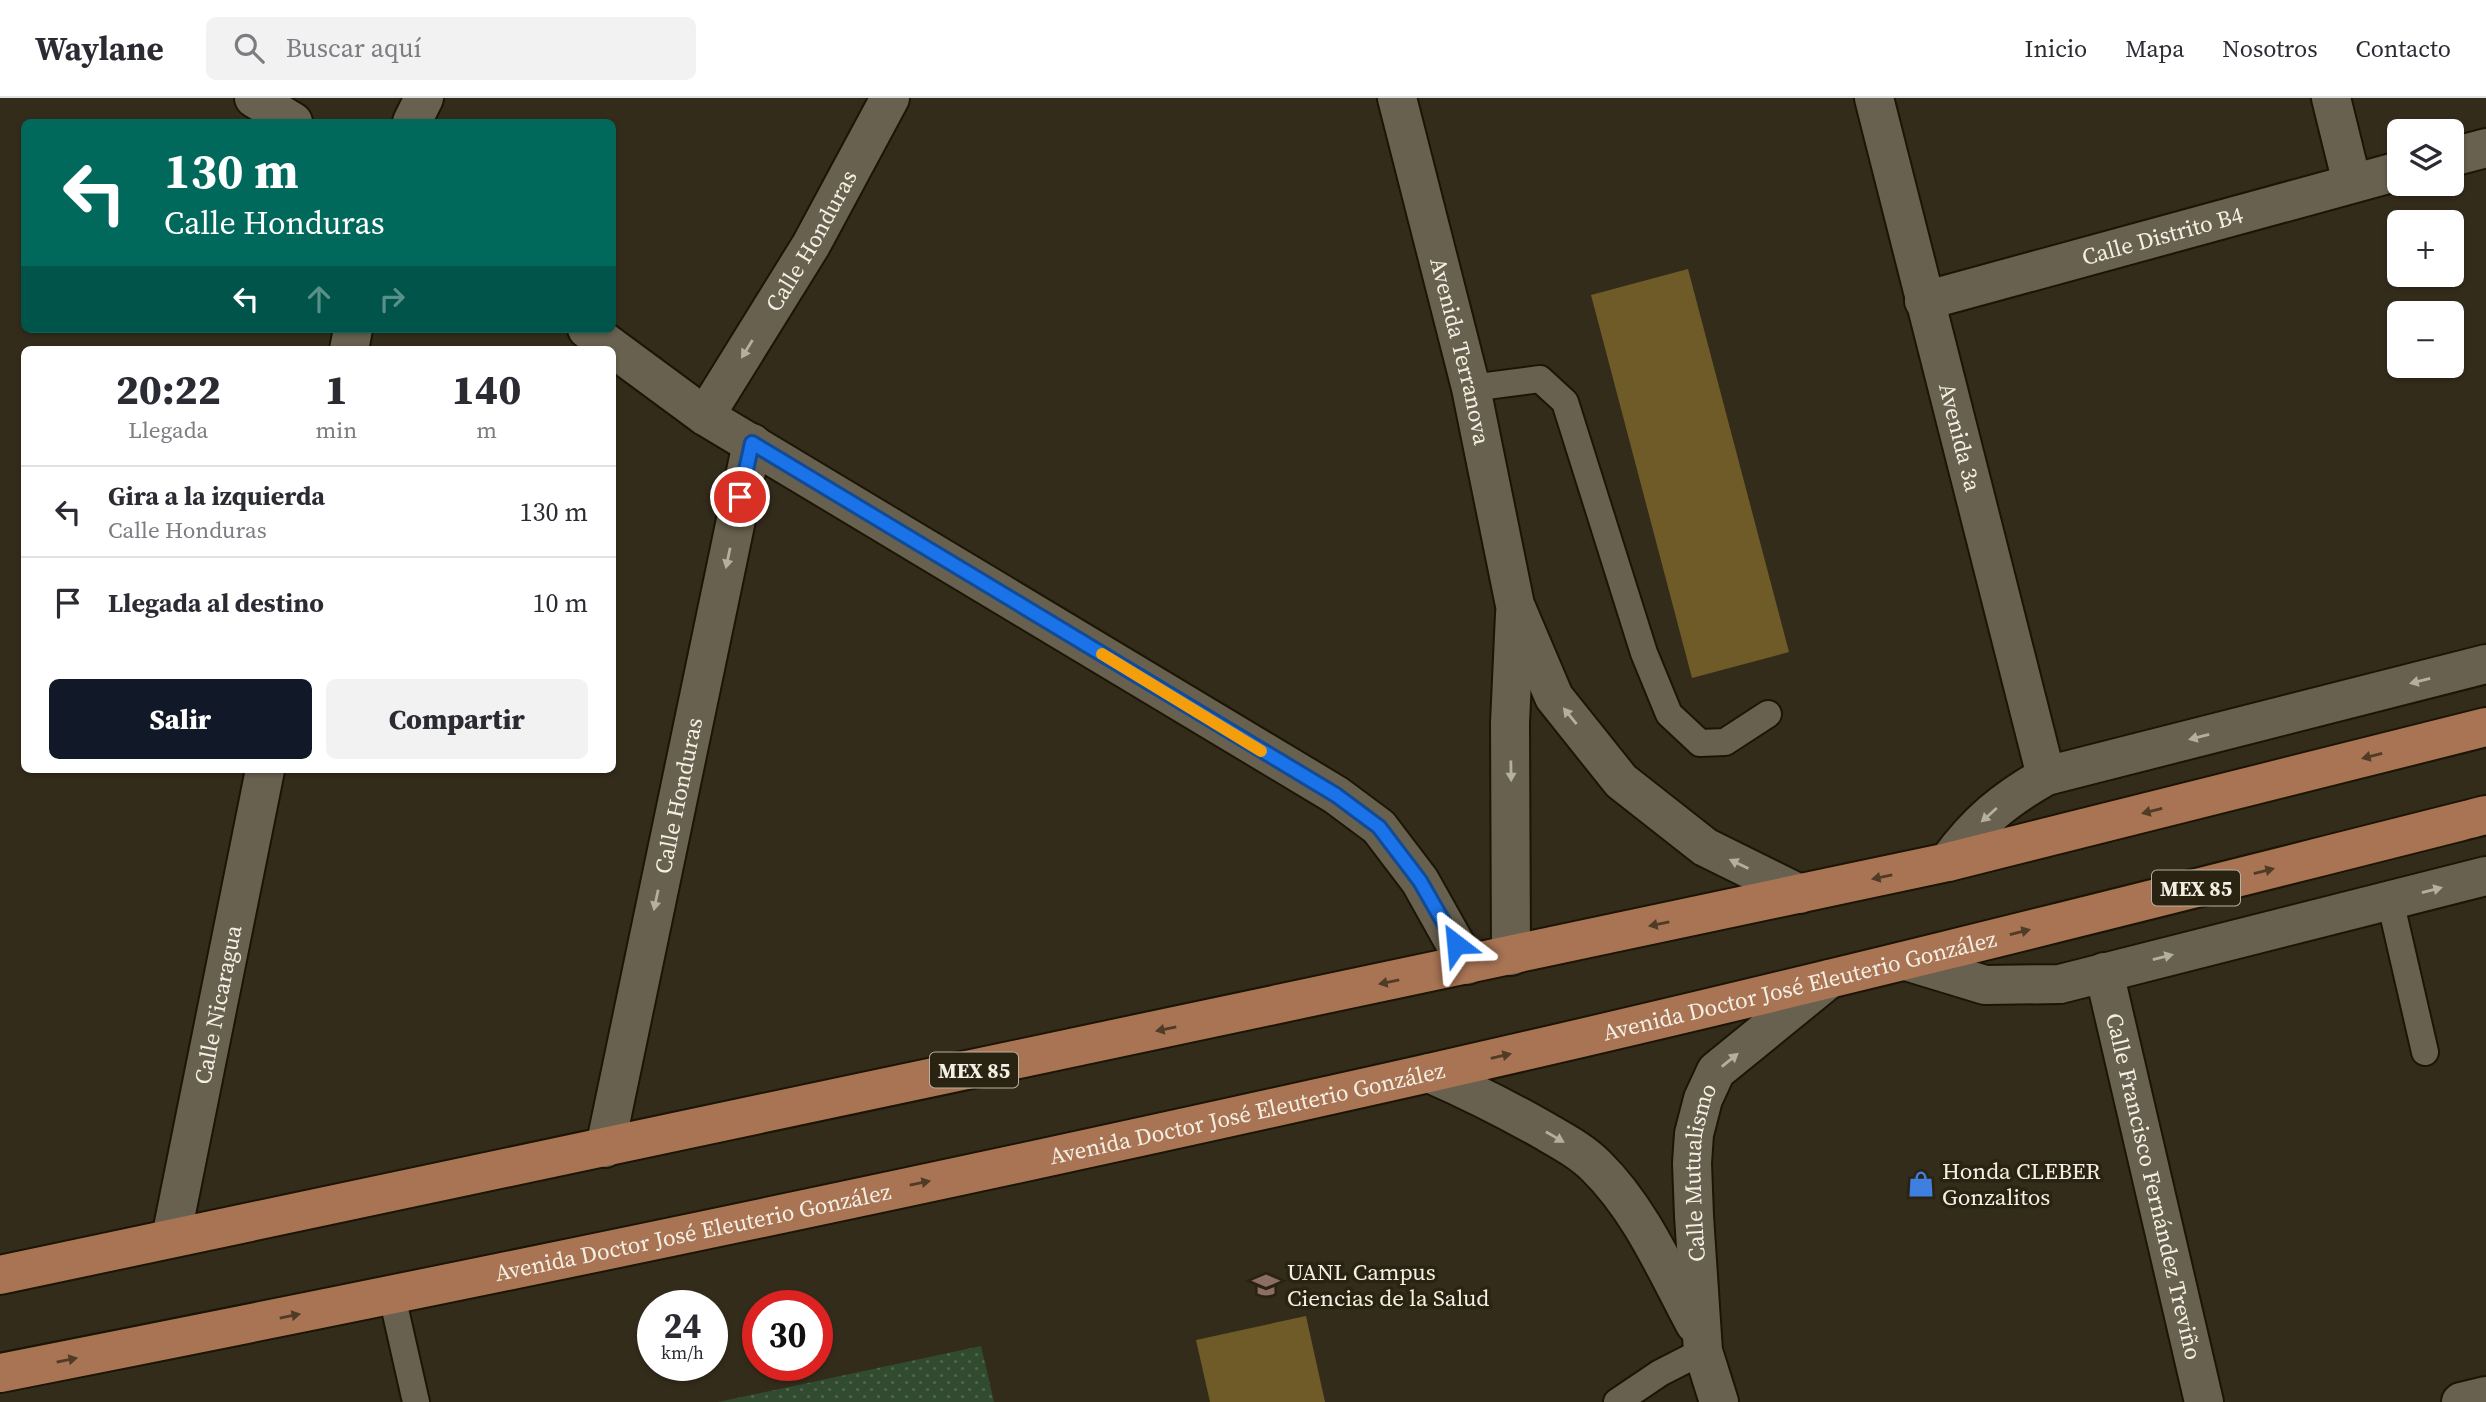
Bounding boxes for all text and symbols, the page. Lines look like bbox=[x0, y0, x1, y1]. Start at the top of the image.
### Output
search box bbox=[206, 17, 696, 80]
text: Waylane bbox=[35, 26, 164, 71]
icon: search bbox=[230, 29, 268, 67]
text: Buscar aquí bbox=[286, 30, 421, 66]
text: Inicio bbox=[2025, 32, 2087, 65]
text: Mapa bbox=[2125, 32, 2184, 65]
text: Nosotros bbox=[2222, 32, 2318, 65]
text: Contacto bbox=[2356, 32, 2451, 65]
map controls bbox=[2387, 119, 2464, 378]
button: layers bbox=[2387, 119, 2464, 196]
text: 130 m bbox=[164, 137, 299, 204]
icon: left bbox=[49, 147, 140, 238]
street label: Calle Honduras bbox=[758, 164, 864, 318]
street label: Calle Distrito B4 bbox=[2078, 198, 2247, 273]
text: Calle Honduras bbox=[164, 201, 385, 245]
button: + bbox=[2387, 210, 2464, 287]
street label: Avenida Terranova bbox=[1422, 254, 1498, 448]
icon: left bbox=[227, 280, 265, 318]
icon: ahead bbox=[300, 280, 338, 318]
icon: right bbox=[373, 280, 411, 318]
button: − bbox=[2387, 301, 2464, 378]
one-way arrow bbox=[741, 339, 754, 358]
text: 20:22 bbox=[116, 360, 221, 418]
text: 1 bbox=[325, 360, 348, 418]
text: 140 bbox=[452, 360, 521, 418]
street label: Avenida 3a bbox=[1931, 380, 1989, 495]
text: Llegada bbox=[128, 414, 208, 446]
text: min bbox=[316, 414, 357, 446]
text: m bbox=[476, 414, 497, 446]
pin bbox=[710, 467, 770, 527]
text: Gira a la izquierda bbox=[108, 478, 325, 514]
icon: arrive bbox=[721, 478, 759, 516]
icon: left bbox=[49, 493, 87, 531]
text: 130 m bbox=[520, 494, 588, 530]
text: Calle Honduras bbox=[108, 514, 267, 546]
one-way arrow bbox=[722, 547, 733, 569]
icon: arrive bbox=[49, 584, 87, 622]
text: Llegada al destino bbox=[108, 585, 324, 621]
text: 10 m bbox=[533, 585, 588, 621]
one-way arrow bbox=[2409, 676, 2431, 687]
button: Salir bbox=[49, 679, 312, 759]
button: Compartir bbox=[326, 679, 588, 759]
one-way arrow bbox=[1562, 708, 1577, 726]
street label: Calle Honduras bbox=[647, 715, 710, 877]
one-way arrow bbox=[2188, 732, 2210, 743]
one-way arrow bbox=[2361, 751, 2383, 762]
one-way arrow bbox=[1505, 760, 1517, 782]
one-way arrow bbox=[2141, 806, 2163, 817]
one-way arrow bbox=[1980, 807, 1998, 823]
one-way arrow bbox=[1729, 859, 1749, 870]
one-way arrow bbox=[2253, 865, 2275, 876]
road number: MEX 85 bbox=[2152, 870, 2240, 906]
one-way arrow bbox=[1871, 871, 1893, 882]
one-way arrow bbox=[2421, 884, 2443, 895]
one-way arrow bbox=[651, 889, 662, 911]
position arrow bbox=[1419, 907, 1493, 981]
one-way arrow bbox=[1648, 919, 1670, 930]
street label: Calle Nicaragua bbox=[186, 922, 250, 1087]
street label: Avenida Doctor José Eleuterio González bbox=[1600, 923, 2000, 1048]
one-way arrow bbox=[2009, 926, 2031, 937]
one-way arrow bbox=[2152, 951, 2174, 962]
one-way arrow bbox=[1378, 977, 1400, 988]
street label: Calle Francisco Fernández Treviño bbox=[2098, 1010, 2210, 1363]
one-way arrow bbox=[1155, 1024, 1177, 1035]
one-way arrow bbox=[1491, 1050, 1513, 1061]
road number: MEX 85 bbox=[930, 1052, 1018, 1088]
one-way arrow bbox=[1721, 1053, 1738, 1068]
street label: Avenida Doctor José Eleuterio González bbox=[1046, 1054, 1448, 1172]
street label: Calle Mutualismo bbox=[1676, 1078, 1724, 1263]
one-way arrow bbox=[1546, 1131, 1565, 1143]
place label: Honda CLEBER Gonzalitos bbox=[1942, 1155, 2101, 1213]
shop icon: Honda CLEBER Gonzalitos bbox=[1906, 1169, 1936, 1199]
street label: Avenida Doctor José Eleuterio González bbox=[492, 1175, 894, 1289]
one-way arrow bbox=[909, 1177, 931, 1188]
place label: UANL Campus Ciencias de la Salud bbox=[1287, 1256, 1489, 1314]
school or university icon: UANL Campus Ciencias de la Salud bbox=[1251, 1270, 1281, 1300]
speed limit sign: 30 bbox=[742, 1290, 833, 1381]
text: 24 bbox=[664, 1302, 701, 1350]
one-way arrow bbox=[279, 1310, 301, 1321]
text: km/h bbox=[661, 1340, 704, 1365]
one-way arrow bbox=[56, 1354, 78, 1365]

